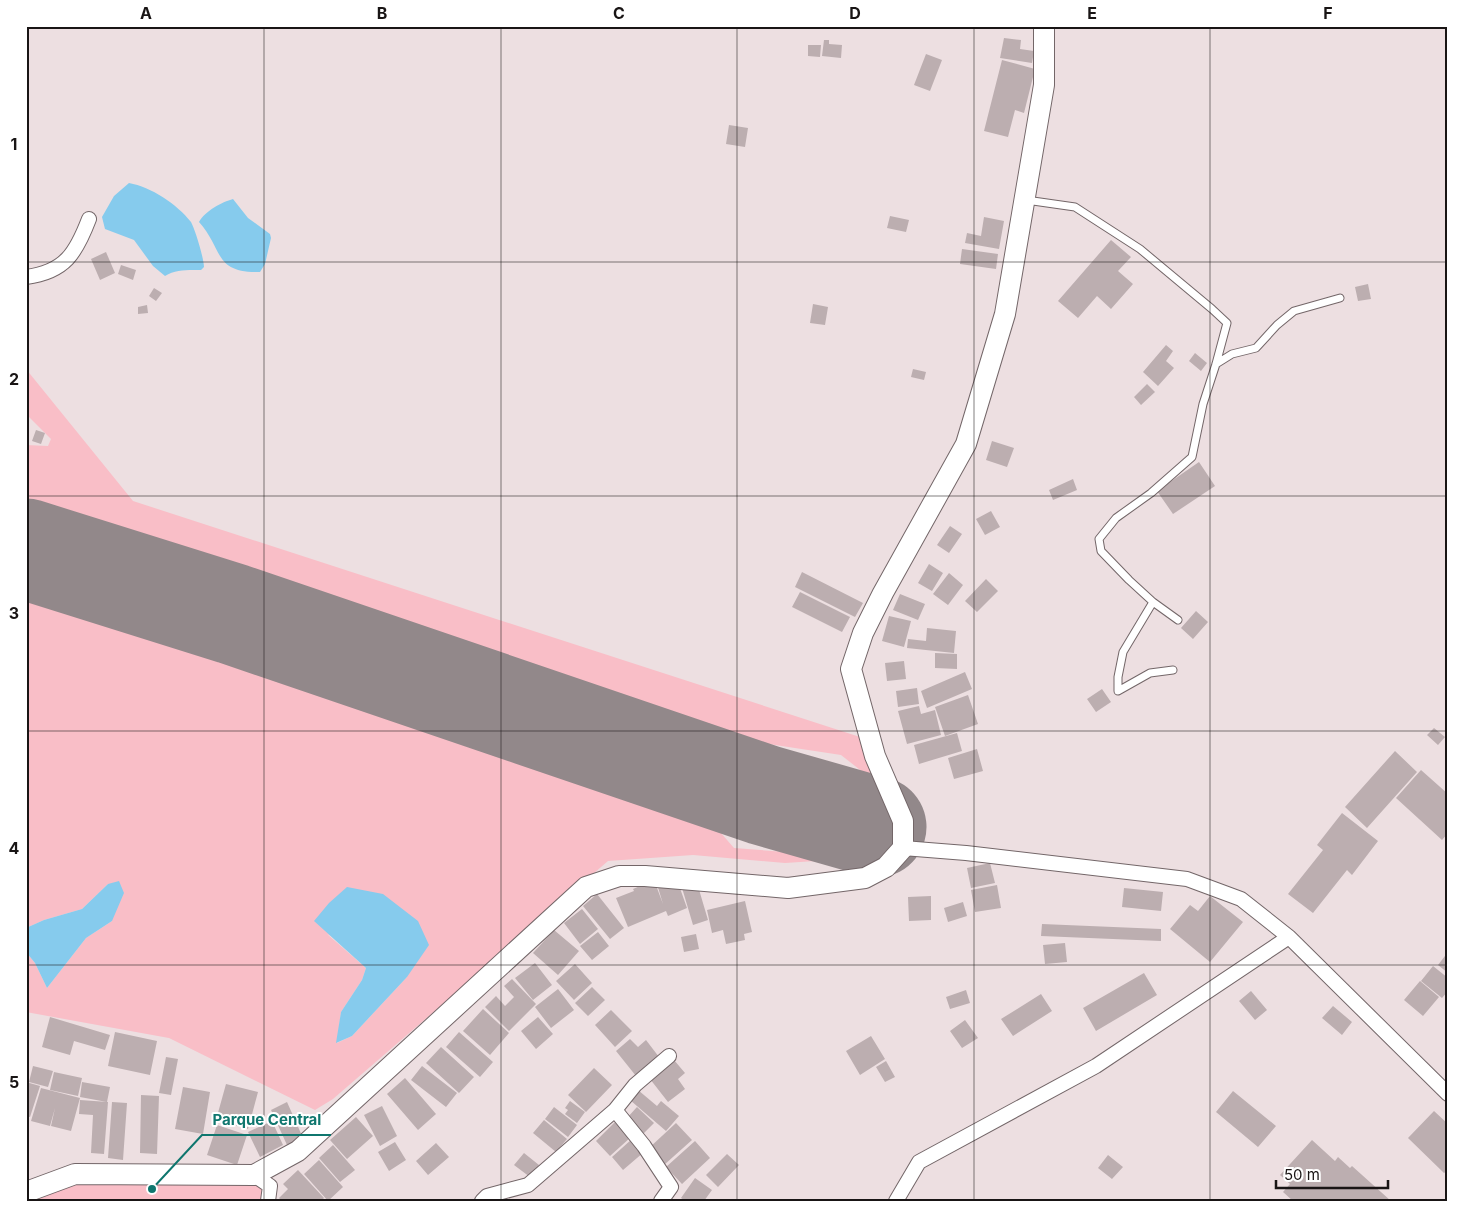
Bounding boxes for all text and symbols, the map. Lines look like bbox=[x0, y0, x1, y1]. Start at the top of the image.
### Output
text: A bbox=[140, 3, 152, 23]
text: B bbox=[377, 3, 387, 23]
text: C bbox=[613, 3, 625, 23]
text: D bbox=[849, 3, 861, 23]
text: E bbox=[1087, 3, 1097, 23]
text: F bbox=[1323, 3, 1333, 23]
text: 1 bbox=[11, 134, 17, 154]
text: 2 bbox=[9, 369, 19, 389]
text: 3 bbox=[9, 603, 19, 623]
text: 4 bbox=[9, 838, 20, 858]
text: 5 bbox=[9, 1072, 19, 1092]
callout: Parque Central bbox=[202, 1105, 331, 1135]
text: Parque Central bbox=[213, 1110, 321, 1129]
scale bar bbox=[1276, 1157, 1389, 1189]
text: 50 m bbox=[1284, 1165, 1320, 1184]

